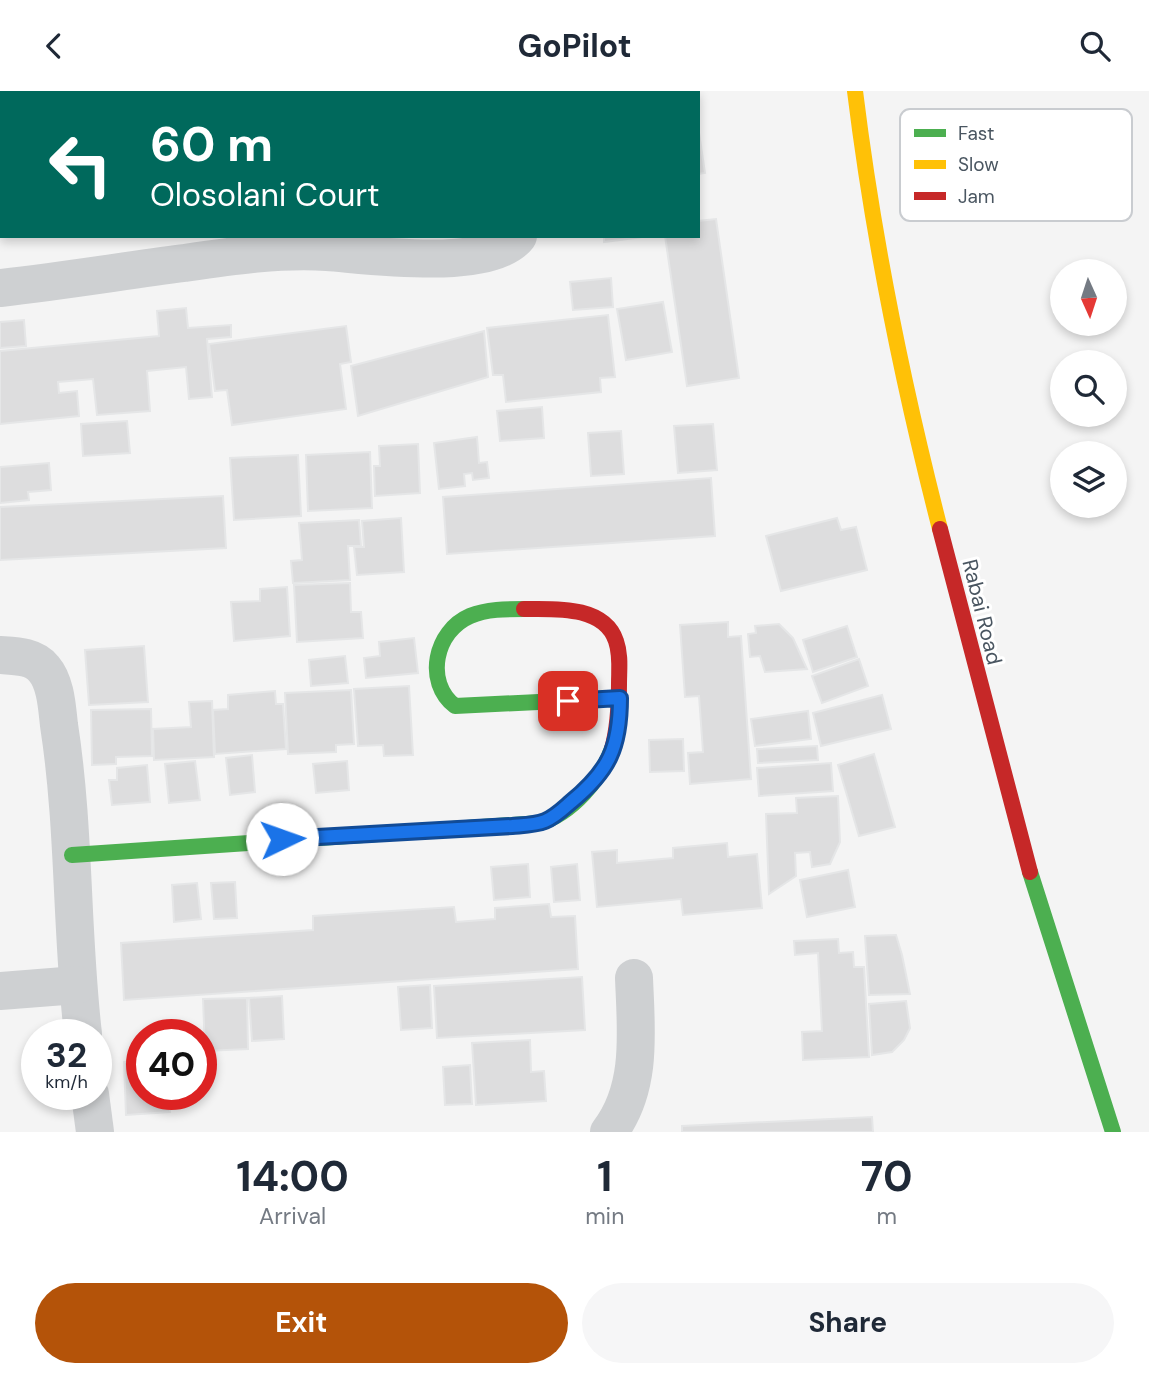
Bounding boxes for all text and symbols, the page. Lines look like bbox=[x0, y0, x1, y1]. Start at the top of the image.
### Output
text: GoPilot bbox=[517, 25, 632, 67]
icon: back bbox=[35, 27, 73, 65]
icon: search bbox=[1076, 27, 1114, 65]
legend bbox=[900, 109, 1132, 221]
text: 60 m bbox=[150, 112, 273, 176]
icon: left bbox=[35, 119, 126, 210]
text: Fast bbox=[958, 121, 994, 146]
text: Slow bbox=[958, 152, 999, 177]
text: Olosolani Court bbox=[150, 174, 380, 216]
text: Jam bbox=[958, 184, 995, 209]
north arrow bbox=[1050, 259, 1127, 336]
map controls bbox=[1050, 259, 1127, 518]
button: search bbox=[1050, 350, 1127, 427]
button: layers bbox=[1050, 441, 1127, 518]
street label: Rabai Road bbox=[955, 556, 1009, 668]
pin bbox=[538, 671, 598, 731]
icon: arrive bbox=[549, 682, 587, 720]
position arrow bbox=[245, 802, 319, 876]
speed limit sign: 40 bbox=[126, 1019, 217, 1110]
text: 32 bbox=[46, 1032, 87, 1078]
text: km/h bbox=[45, 1070, 88, 1094]
text: 14:00 bbox=[236, 1149, 349, 1204]
text: 1 bbox=[597, 1149, 612, 1204]
text: 70 bbox=[861, 1149, 913, 1204]
text: Arrival bbox=[259, 1201, 326, 1231]
text: min bbox=[585, 1201, 624, 1231]
text: m bbox=[876, 1201, 897, 1231]
button: Exit bbox=[35, 1283, 568, 1363]
button: Share bbox=[582, 1283, 1114, 1363]

